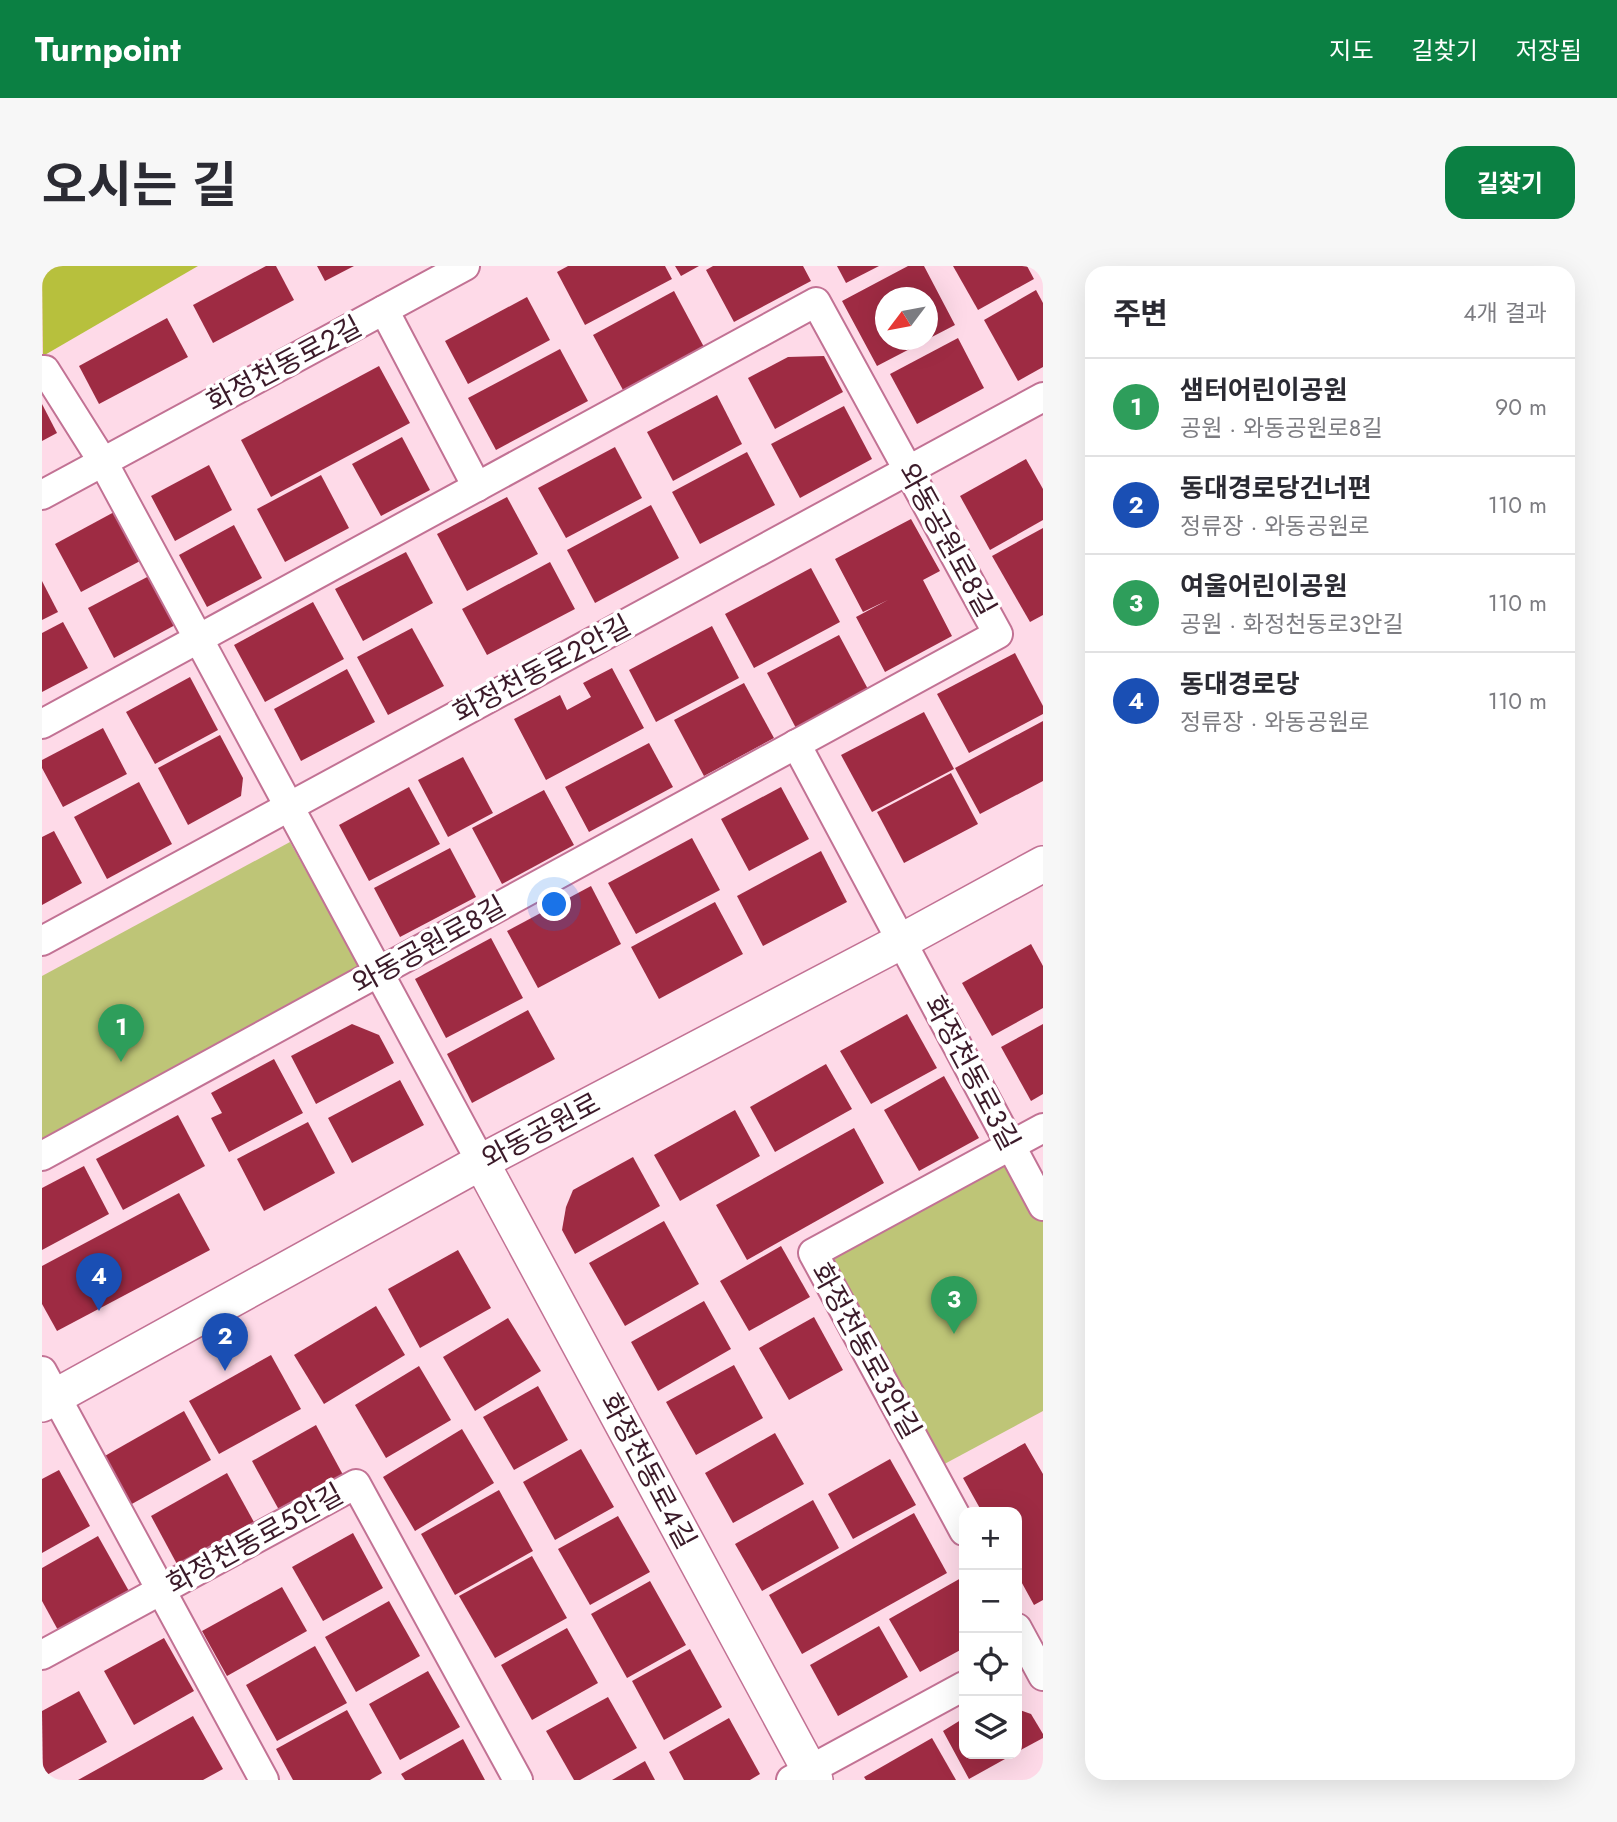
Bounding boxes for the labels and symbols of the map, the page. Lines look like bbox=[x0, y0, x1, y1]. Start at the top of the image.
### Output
north arrow bbox=[875, 287, 938, 350]
street label: 화정천동로2길 bbox=[199, 306, 369, 422]
street label: 와동공원로8길 bbox=[888, 456, 1006, 624]
street label: 화정천동로2안길 bbox=[446, 605, 638, 733]
street label: 와동공원로8길 bbox=[345, 886, 513, 1004]
your location bbox=[537, 887, 571, 921]
street label: 화정천동로3길 bbox=[914, 988, 1030, 1158]
pin: 1 bbox=[98, 1004, 144, 1062]
street label: 와동공원로 bbox=[475, 1083, 607, 1179]
pin: 4 bbox=[76, 1253, 122, 1311]
street label: 화정천동로3안길 bbox=[801, 1256, 931, 1446]
pin: 3 bbox=[931, 1276, 977, 1334]
pin: 2 bbox=[202, 1313, 248, 1371]
street label: 화정천동로4길 bbox=[590, 1386, 706, 1556]
street label: 화정천동로5안길 bbox=[159, 1474, 351, 1604]

